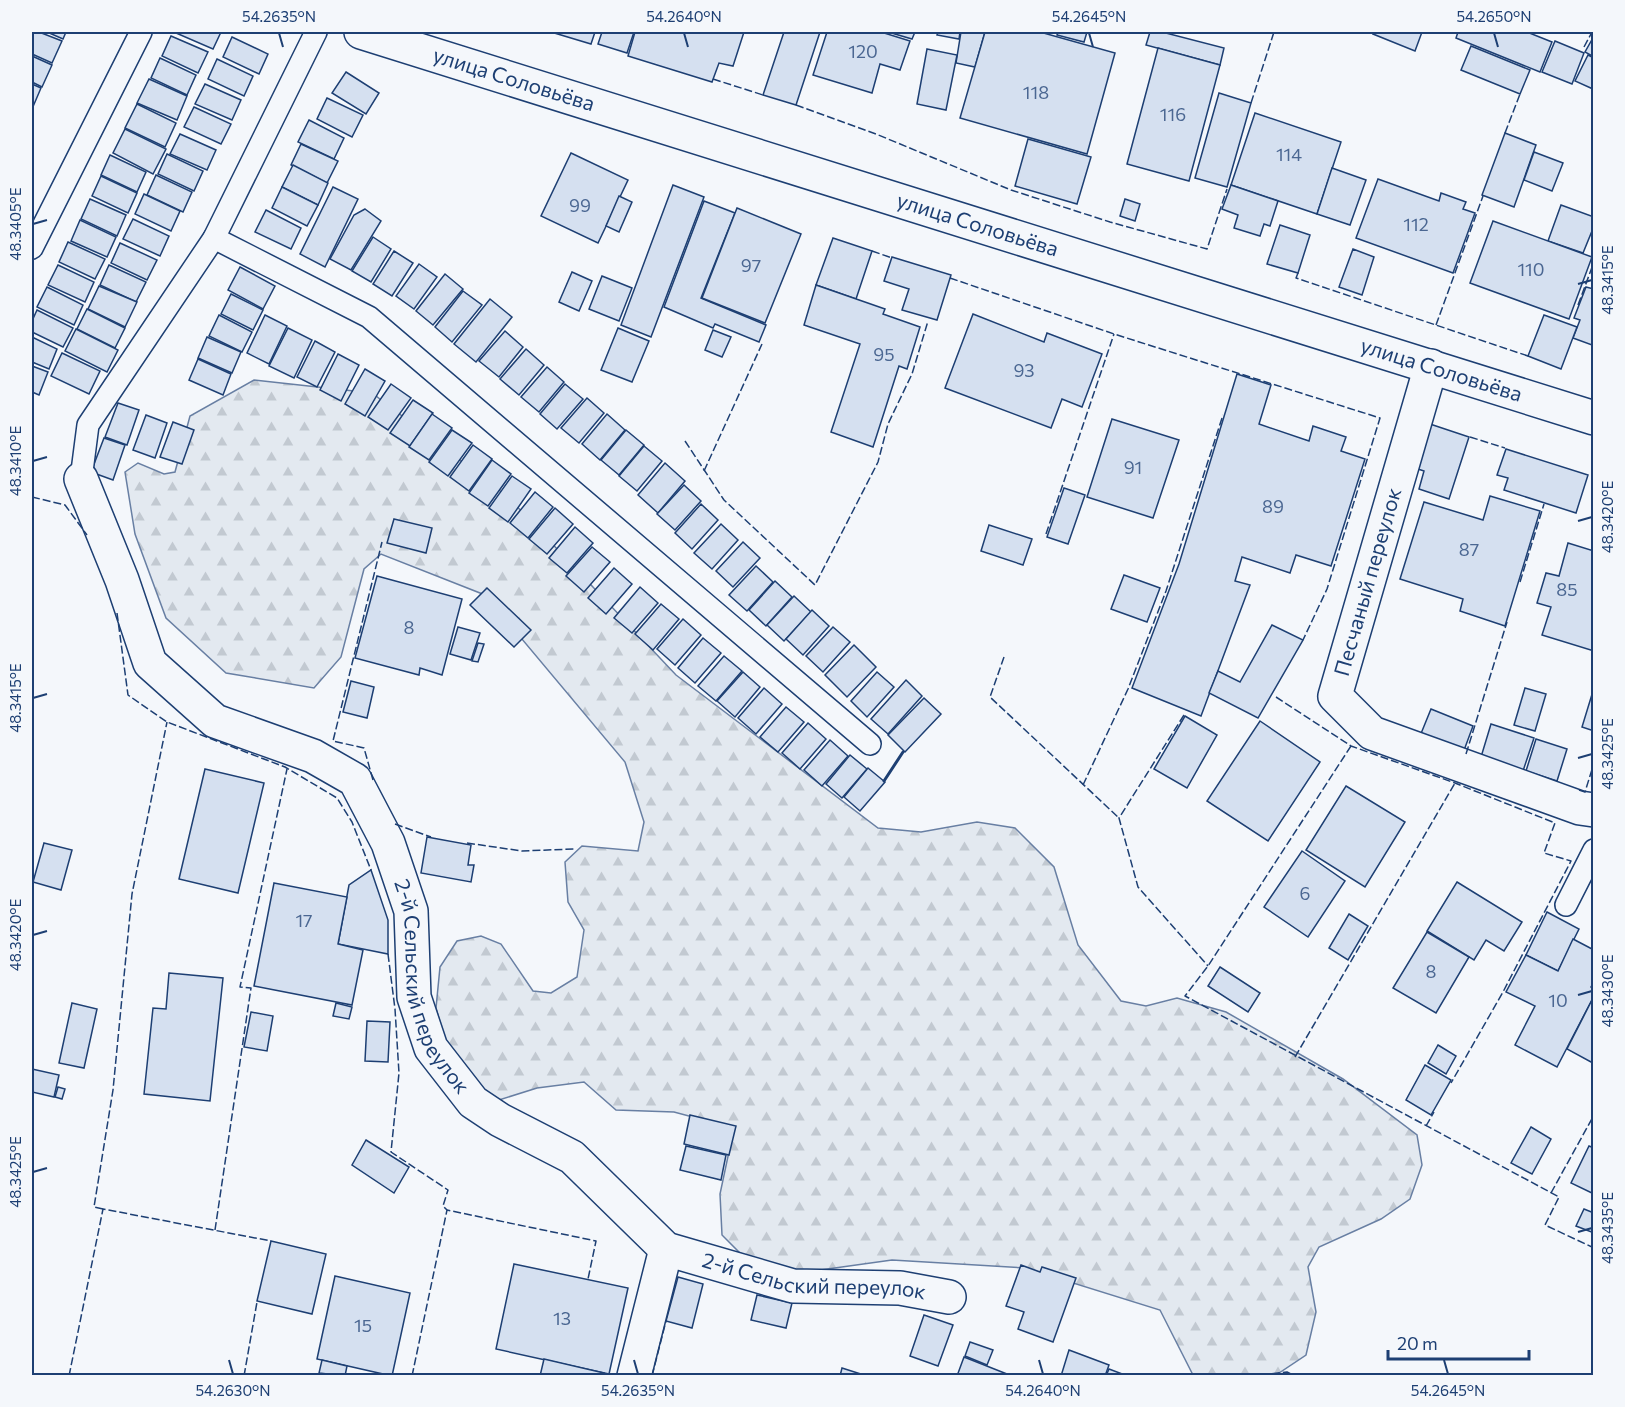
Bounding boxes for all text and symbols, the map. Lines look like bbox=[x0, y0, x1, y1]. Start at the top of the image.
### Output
text: 54.2635°N bbox=[242, 7, 316, 25]
text: 54.2640°N bbox=[646, 7, 722, 25]
text: 54.2645°N bbox=[1052, 7, 1126, 25]
text: 54.2650°N bbox=[1456, 7, 1532, 25]
house number: 120 bbox=[848, 40, 878, 62]
street label: улица Соловьёва bbox=[430, 41, 598, 115]
house number: 118 bbox=[1023, 81, 1049, 103]
house number: 116 bbox=[1160, 103, 1186, 125]
house number: 114 bbox=[1276, 143, 1302, 165]
text: 48.3405°E bbox=[6, 187, 24, 261]
street label: улица Соловьёва bbox=[894, 187, 1062, 261]
house number: 99 bbox=[569, 194, 591, 216]
house number: 112 bbox=[1403, 213, 1429, 235]
text: 48.3415°E bbox=[1598, 245, 1616, 315]
house number: 97 bbox=[741, 254, 761, 276]
house number: 110 bbox=[1517, 258, 1545, 280]
street label: улица Соловьёва bbox=[1358, 332, 1526, 406]
house number: 95 bbox=[873, 343, 895, 365]
house number: 93 bbox=[1013, 359, 1035, 381]
text: 48.3410°E bbox=[6, 426, 24, 496]
house number: 91 bbox=[1124, 456, 1142, 478]
text: 48.3420°E bbox=[1598, 481, 1616, 553]
street label: Песчаный переулок bbox=[1328, 485, 1405, 679]
house number: 89 bbox=[1262, 495, 1284, 517]
house number: 87 bbox=[1459, 538, 1479, 560]
house number: 85 bbox=[1556, 578, 1578, 600]
house number: 8 bbox=[404, 616, 415, 638]
text: 48.3415°E bbox=[6, 663, 24, 733]
text: 48.3425°E bbox=[1598, 718, 1616, 790]
street label: 2-й Сельский переулок bbox=[390, 876, 476, 1098]
house number: 6 bbox=[1300, 882, 1310, 904]
text: 48.3420°E bbox=[6, 899, 24, 971]
house number: 17 bbox=[295, 909, 313, 931]
text: 48.3430°E bbox=[1598, 954, 1616, 1028]
house number: 8 bbox=[1426, 960, 1437, 982]
house number: 10 bbox=[1548, 989, 1568, 1011]
text: 48.3425°E bbox=[6, 1136, 24, 1208]
text: 48.3435°E bbox=[1598, 1192, 1616, 1264]
street label: 2-й Сельский переулок bbox=[700, 1246, 928, 1304]
house number: 13 bbox=[553, 1307, 571, 1329]
house number: 15 bbox=[354, 1314, 372, 1336]
scale bar bbox=[1388, 1323, 1529, 1361]
text: 20 m bbox=[1397, 1332, 1438, 1354]
text: 54.2630°N bbox=[195, 1381, 271, 1399]
text: 54.2635°N bbox=[601, 1381, 675, 1399]
text: 54.2640°N bbox=[1005, 1381, 1081, 1399]
text: 54.2645°N bbox=[1411, 1381, 1485, 1399]

